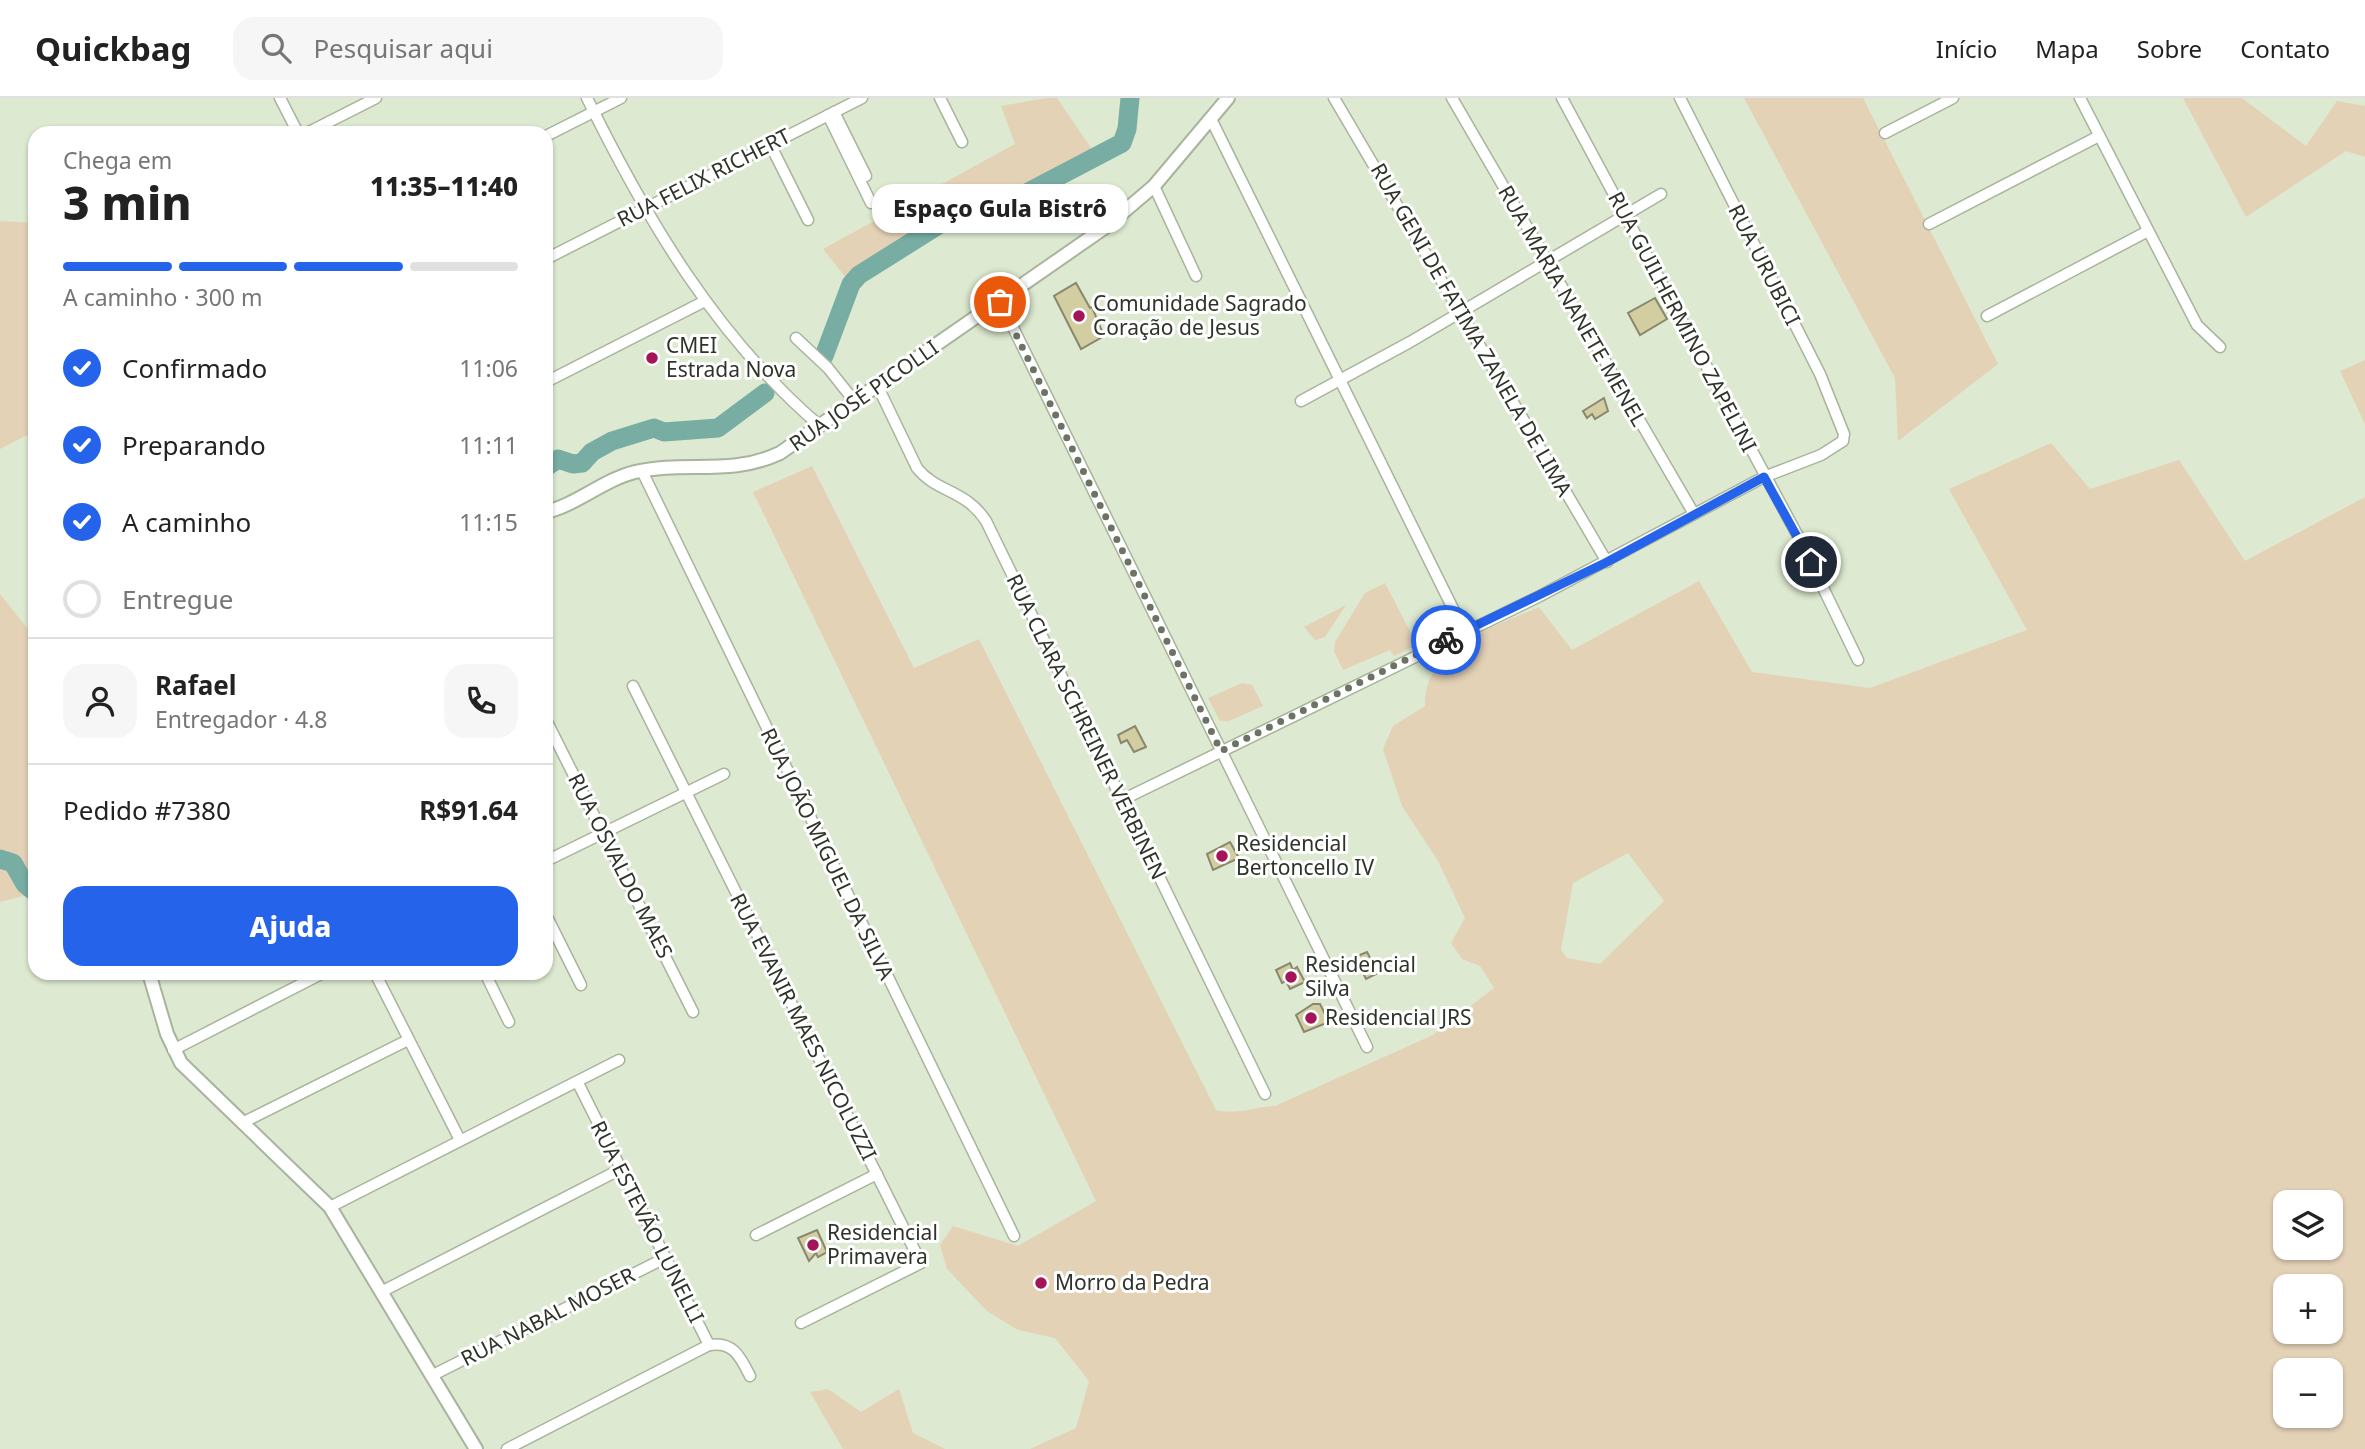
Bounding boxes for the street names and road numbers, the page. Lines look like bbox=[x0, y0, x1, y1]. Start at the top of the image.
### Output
street label: RUA FELIX RICHERT bbox=[612, 121, 795, 233]
street label: RUA GENI DE FATIMA ZANELA DE LIMA bbox=[1365, 158, 1579, 502]
street label: RUA MARIA NANETE MENEL bbox=[1492, 180, 1653, 431]
street label: RUA GUILHERMINO ZAPELINI bbox=[1602, 186, 1764, 457]
street label: RUA URUBICI bbox=[1722, 199, 1807, 330]
street label: RUA JOSÉ PICOLLI bbox=[783, 333, 944, 457]
street label: RUA CLARA SCHREINER VERBINEN bbox=[1000, 569, 1173, 884]
street label: RUA JOÃO MIGUEL DA SILVA bbox=[755, 723, 901, 985]
street label: RUA OSVALDO MAES bbox=[562, 768, 680, 963]
street label: RUA EVANIR MAES NICOLUZZI bbox=[724, 888, 884, 1165]
street label: RUA ESTEVÃO LUNELLI bbox=[585, 1116, 711, 1327]
street label: RUA NABAL MOSER bbox=[456, 1260, 639, 1372]

